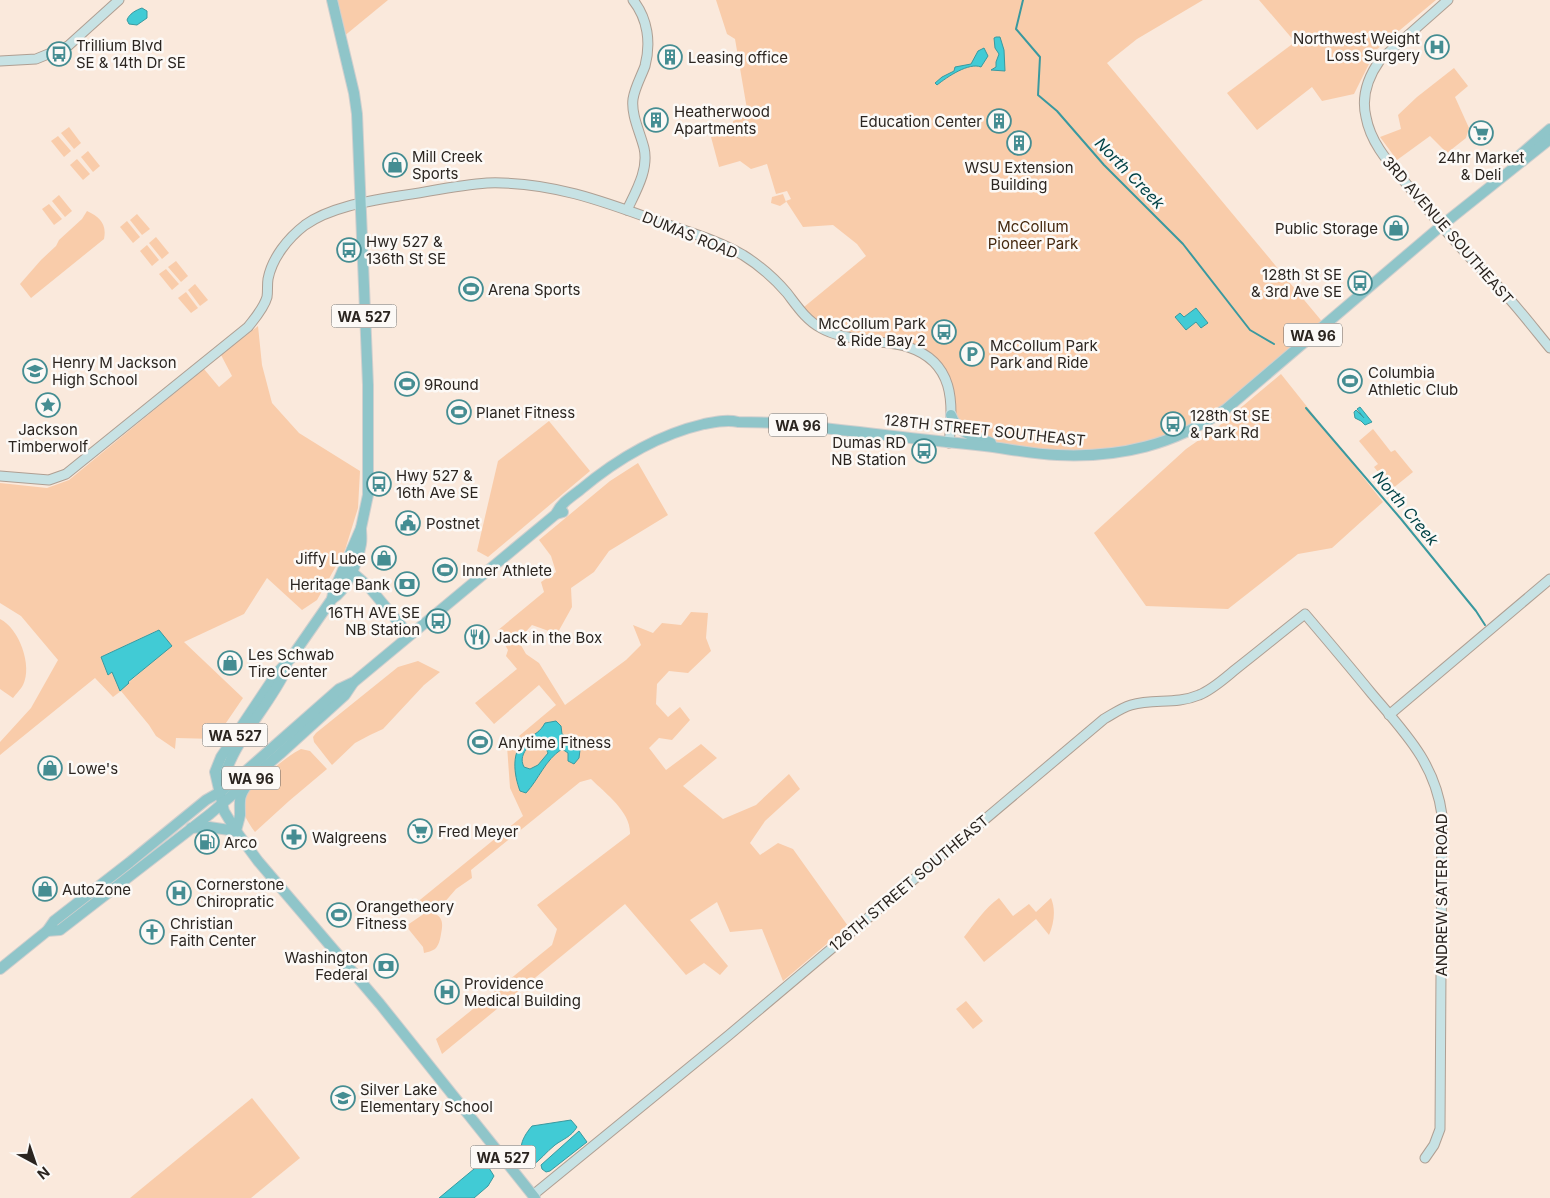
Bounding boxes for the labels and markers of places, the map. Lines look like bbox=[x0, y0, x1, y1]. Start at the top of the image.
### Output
place label: Northwest Weight Loss Surgery bbox=[1293, 29, 1421, 65]
hospital icon: Northwest Weight Loss Surgery bbox=[1424, 34, 1450, 60]
place label: Trillium Blvd SE & 14th Dr SE bbox=[76, 36, 186, 72]
bus stop icon: Trillium Blvd SE & 14th Dr SE bbox=[46, 41, 72, 67]
building icon: Leasing office bbox=[657, 44, 683, 70]
place label: Leasing office bbox=[688, 48, 788, 67]
place label: Heatherwood Apartments bbox=[674, 102, 770, 138]
building icon: Heatherwood Apartments bbox=[643, 107, 669, 133]
building icon: Education Center bbox=[986, 108, 1012, 134]
place label: Education Center bbox=[859, 112, 982, 131]
supermarket icon: 24hr Market & Deli bbox=[1468, 120, 1494, 146]
building icon: WSU Extension Building bbox=[1006, 130, 1032, 156]
place label: Mill Creek Sports bbox=[412, 147, 484, 183]
place label: 24hr Market & Deli bbox=[1438, 148, 1524, 184]
shop icon: Mill Creek Sports bbox=[382, 152, 408, 178]
place label: WSU Extension Building bbox=[964, 158, 1074, 194]
shop icon: Public Storage bbox=[1383, 215, 1409, 241]
place label: Public Storage bbox=[1275, 219, 1378, 238]
place label: Hwy 527 & 136th St SE bbox=[366, 232, 446, 268]
bus stop icon: Hwy 527 & 136th St SE bbox=[336, 237, 362, 263]
place label: 128th St SE & 3rd Ave SE bbox=[1251, 265, 1342, 301]
bus stop icon: 128th St SE & 3rd Ave SE bbox=[1347, 270, 1373, 296]
sports icon: Arena Sports bbox=[458, 276, 484, 302]
place label: Arena Sports bbox=[488, 280, 580, 299]
place label: McCollum Park & Ride Bay 2 bbox=[818, 314, 927, 350]
bus stop icon: McCollum Park & Ride Bay 2 bbox=[931, 319, 957, 345]
place label: McCollum Park Park and Ride bbox=[990, 336, 1098, 372]
parking icon: McCollum Park Park and Ride bbox=[959, 341, 985, 367]
place label: Henry M Jackson High School bbox=[52, 353, 177, 389]
school or university icon: Henry M Jackson High School bbox=[22, 358, 48, 384]
place label: Columbia Athletic Club bbox=[1368, 363, 1458, 399]
sports icon: Columbia Athletic Club bbox=[1337, 368, 1363, 394]
sports icon: 9Round bbox=[394, 371, 420, 397]
place label: 9Round bbox=[424, 375, 479, 394]
place icon: Jackson Timberwolf bbox=[35, 392, 61, 418]
sports icon: Planet Fitness bbox=[446, 399, 472, 425]
place label: Planet Fitness bbox=[476, 403, 575, 422]
place label: 128th St SE & Park Rd bbox=[1190, 406, 1270, 442]
bus stop icon: 128th St SE & Park Rd bbox=[1160, 411, 1186, 437]
place label: Jackson Timberwolf bbox=[8, 420, 89, 456]
place label: Dumas RD NB Station bbox=[831, 433, 906, 469]
bus stop icon: Dumas RD NB Station bbox=[911, 438, 937, 464]
place label: Hwy 527 & 16th Ave SE bbox=[396, 466, 478, 502]
bus stop icon: Hwy 527 & 16th Ave SE bbox=[366, 471, 392, 497]
public building icon: Postnet bbox=[395, 510, 421, 536]
place label: Postnet bbox=[426, 514, 480, 533]
shop icon: Jiffy Lube bbox=[371, 545, 397, 571]
place label: Jiffy Lube bbox=[295, 549, 366, 568]
sports icon: Inner Athlete bbox=[432, 557, 458, 583]
place label: Inner Athlete bbox=[462, 561, 552, 580]
bank icon: Heritage Bank bbox=[394, 571, 420, 597]
place label: Heritage Bank bbox=[290, 575, 391, 594]
place label: 16TH AVE SE NB Station bbox=[328, 603, 420, 639]
bus stop icon: 16TH AVE SE NB Station bbox=[425, 608, 451, 634]
restaurant icon: Jack in the Box bbox=[464, 624, 490, 650]
place label: Jack in the Box bbox=[494, 628, 602, 647]
place label: Les Schwab Tire Center bbox=[248, 645, 334, 681]
shop icon: Les Schwab Tire Center bbox=[217, 650, 243, 676]
sports icon: Anytime Fitness bbox=[467, 729, 493, 755]
place label: Anytime Fitness bbox=[498, 733, 611, 752]
shop icon: Lowe's bbox=[37, 755, 63, 781]
place label: Lowe's bbox=[68, 759, 118, 778]
supermarket icon: Fred Meyer bbox=[407, 818, 433, 844]
place label: Fred Meyer bbox=[438, 822, 519, 841]
pharmacy icon: Walgreens bbox=[281, 824, 307, 850]
place label: Walgreens bbox=[312, 828, 387, 847]
fuel station icon: Arco bbox=[194, 829, 220, 855]
place label: Arco bbox=[224, 833, 257, 852]
place label: Cornerstone Chiropratic bbox=[196, 875, 284, 911]
shop icon: AutoZone bbox=[32, 876, 58, 902]
place label: AutoZone bbox=[62, 880, 131, 899]
hospital icon: Cornerstone Chiropratic bbox=[166, 880, 192, 906]
place label: Orangetheory Fitness bbox=[356, 897, 455, 933]
sports icon: Orangetheory Fitness bbox=[326, 902, 352, 928]
place label: Christian Faith Center bbox=[170, 914, 257, 950]
church icon: Christian Faith Center bbox=[139, 919, 165, 945]
place label: Washington Federal bbox=[284, 948, 368, 984]
bank icon: Washington Federal bbox=[373, 953, 399, 979]
place label: Providence Medical Building bbox=[464, 974, 581, 1010]
hospital icon: Providence Medical Building bbox=[434, 979, 460, 1005]
place label: Silver Lake Elementary School bbox=[360, 1080, 493, 1116]
school or university icon: Silver Lake Elementary School bbox=[330, 1085, 356, 1111]

